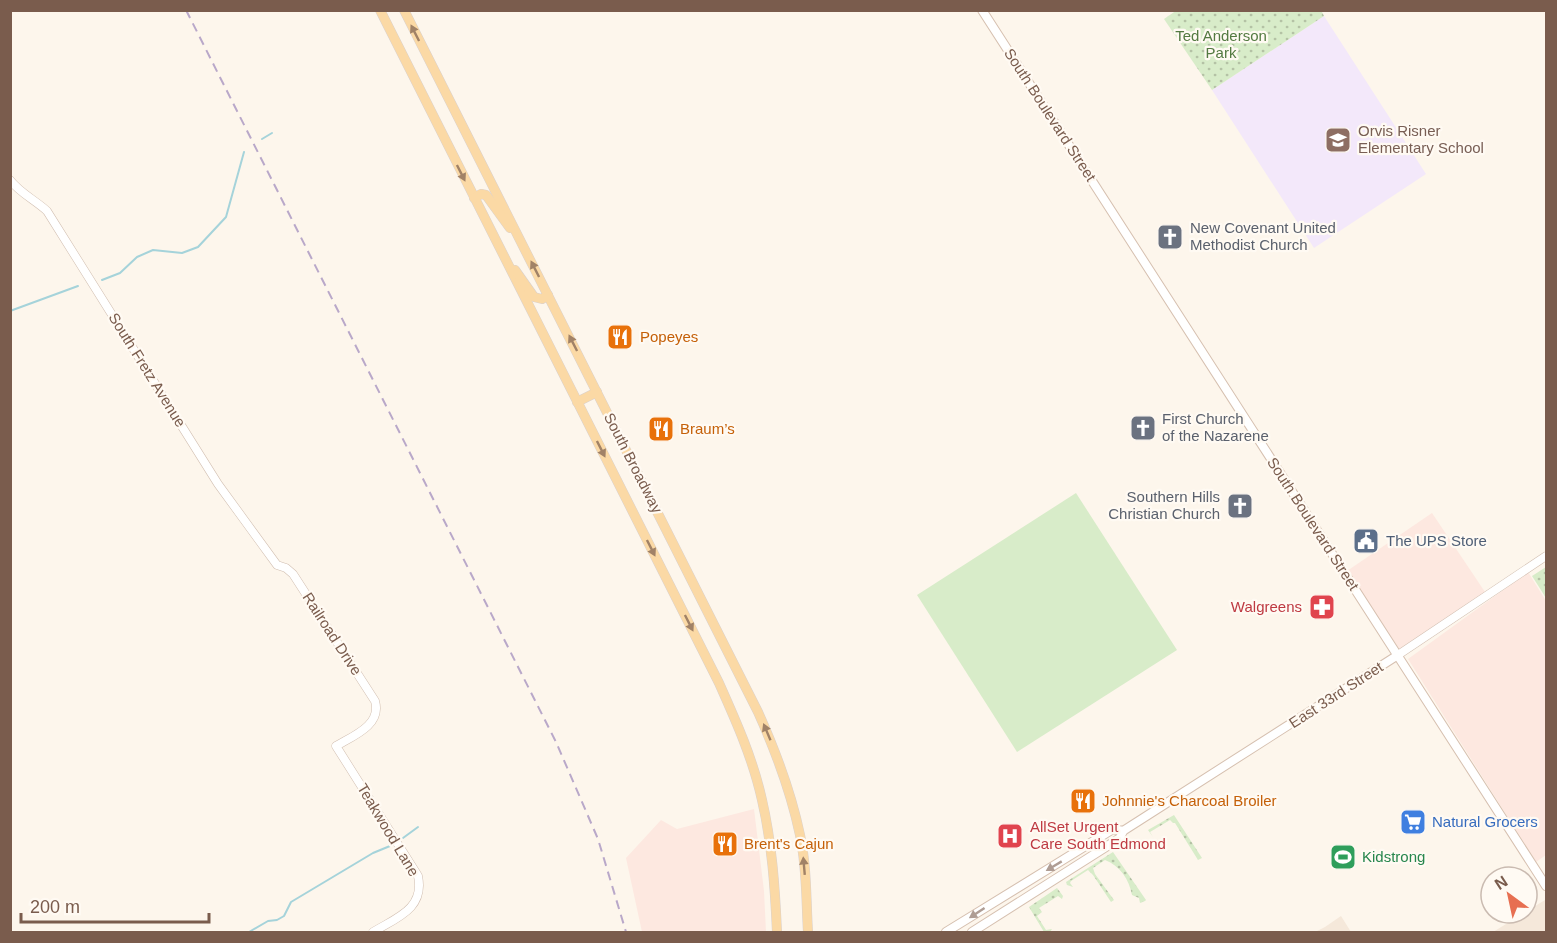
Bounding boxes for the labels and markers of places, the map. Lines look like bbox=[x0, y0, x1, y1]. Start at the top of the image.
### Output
place label: Orvis Risner Elementary School bbox=[1358, 122, 1484, 156]
school or university icon: Orvis Risner Elementary School bbox=[1323, 125, 1353, 155]
place label: New Covenant United Methodist Church bbox=[1190, 219, 1336, 253]
church icon: New Covenant United Methodist Church bbox=[1155, 222, 1185, 252]
restaurant icon: Popeyes bbox=[605, 322, 635, 352]
place label: Popeyes bbox=[640, 328, 698, 345]
place label: First Church of the Nazarene bbox=[1162, 410, 1269, 444]
church icon: First Church of the Nazarene bbox=[1128, 413, 1158, 443]
restaurant icon: Braum’s bbox=[646, 414, 676, 444]
place label: Braum’s bbox=[680, 420, 735, 437]
place label: Southern Hills Christian Church bbox=[1108, 488, 1220, 522]
church icon: Southern Hills Christian Church bbox=[1225, 491, 1255, 521]
public building icon: The UPS Store bbox=[1351, 526, 1381, 556]
place label: The UPS Store bbox=[1386, 532, 1487, 549]
pharmacy icon: Walgreens bbox=[1307, 592, 1337, 622]
place label: Walgreens bbox=[1231, 598, 1302, 615]
restaurant icon: Johnnie's Charcoal Broiler bbox=[1068, 786, 1098, 816]
place label: Johnnie's Charcoal Broiler bbox=[1102, 792, 1277, 809]
supermarket icon: Natural Grocers bbox=[1398, 807, 1428, 837]
place label: Natural Grocers bbox=[1432, 813, 1538, 830]
place label: AllSet Urgent Care South Edmond bbox=[1030, 818, 1166, 852]
hospital icon: AllSet Urgent Care South Edmond bbox=[995, 821, 1025, 851]
restaurant icon: Brent's Cajun bbox=[710, 829, 740, 859]
place label: Brent's Cajun bbox=[744, 835, 834, 852]
sports icon: Kidstrong bbox=[1328, 842, 1358, 872]
place label: Kidstrong bbox=[1362, 848, 1425, 865]

